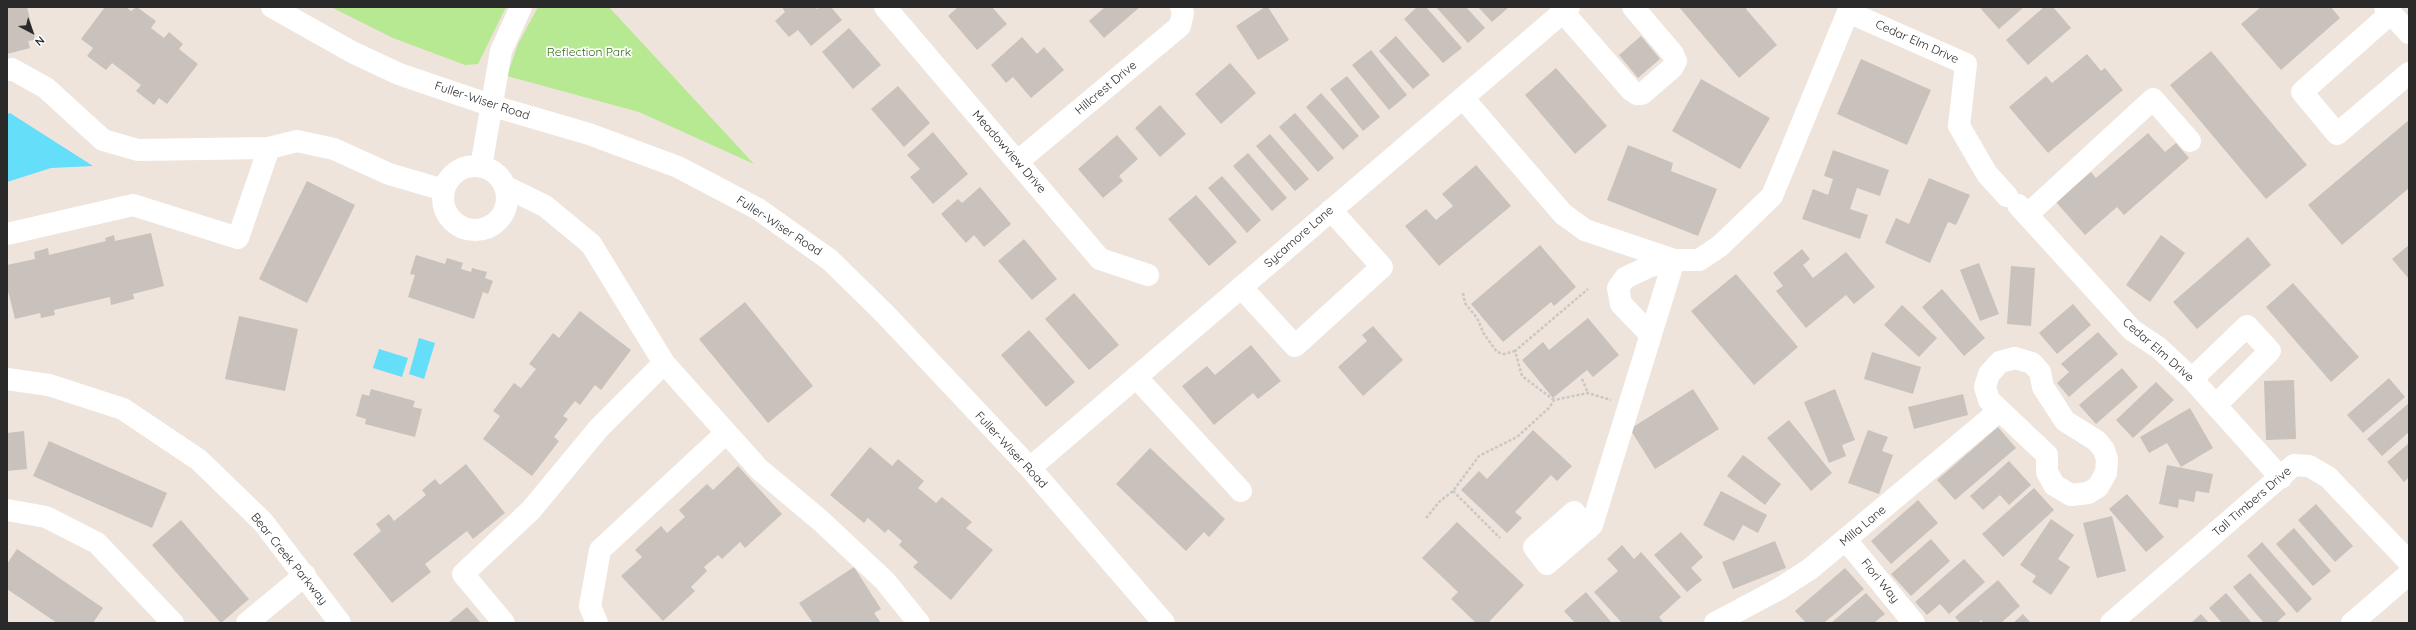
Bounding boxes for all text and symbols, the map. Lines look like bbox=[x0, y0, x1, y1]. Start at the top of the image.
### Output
north arrow bbox=[12, 12, 52, 52]
street label: Cedar Elm Drive bbox=[1873, 17, 1961, 67]
text: N bbox=[32, 33, 48, 49]
park label: Reflection Park bbox=[547, 45, 631, 59]
street label: Hillcrest Drive bbox=[1072, 58, 1140, 118]
street label: Fuller-Wiser Road bbox=[433, 79, 531, 123]
street label: Meadowview Drive bbox=[969, 108, 1049, 196]
street label: Fuller-Wiser Road bbox=[733, 193, 825, 259]
street label: Sycamore Lane bbox=[1261, 203, 1337, 271]
street label: Cedar Elm Drive bbox=[2119, 315, 2197, 385]
street label: Fuller-Wiser Road bbox=[972, 409, 1050, 491]
street label: Tall Timbers Drive bbox=[2210, 464, 2294, 540]
street label: Milla Lane bbox=[1837, 503, 1889, 549]
street label: Bear Creek Parkway bbox=[248, 510, 330, 608]
street label: Fiori Way bbox=[1858, 556, 1902, 606]

